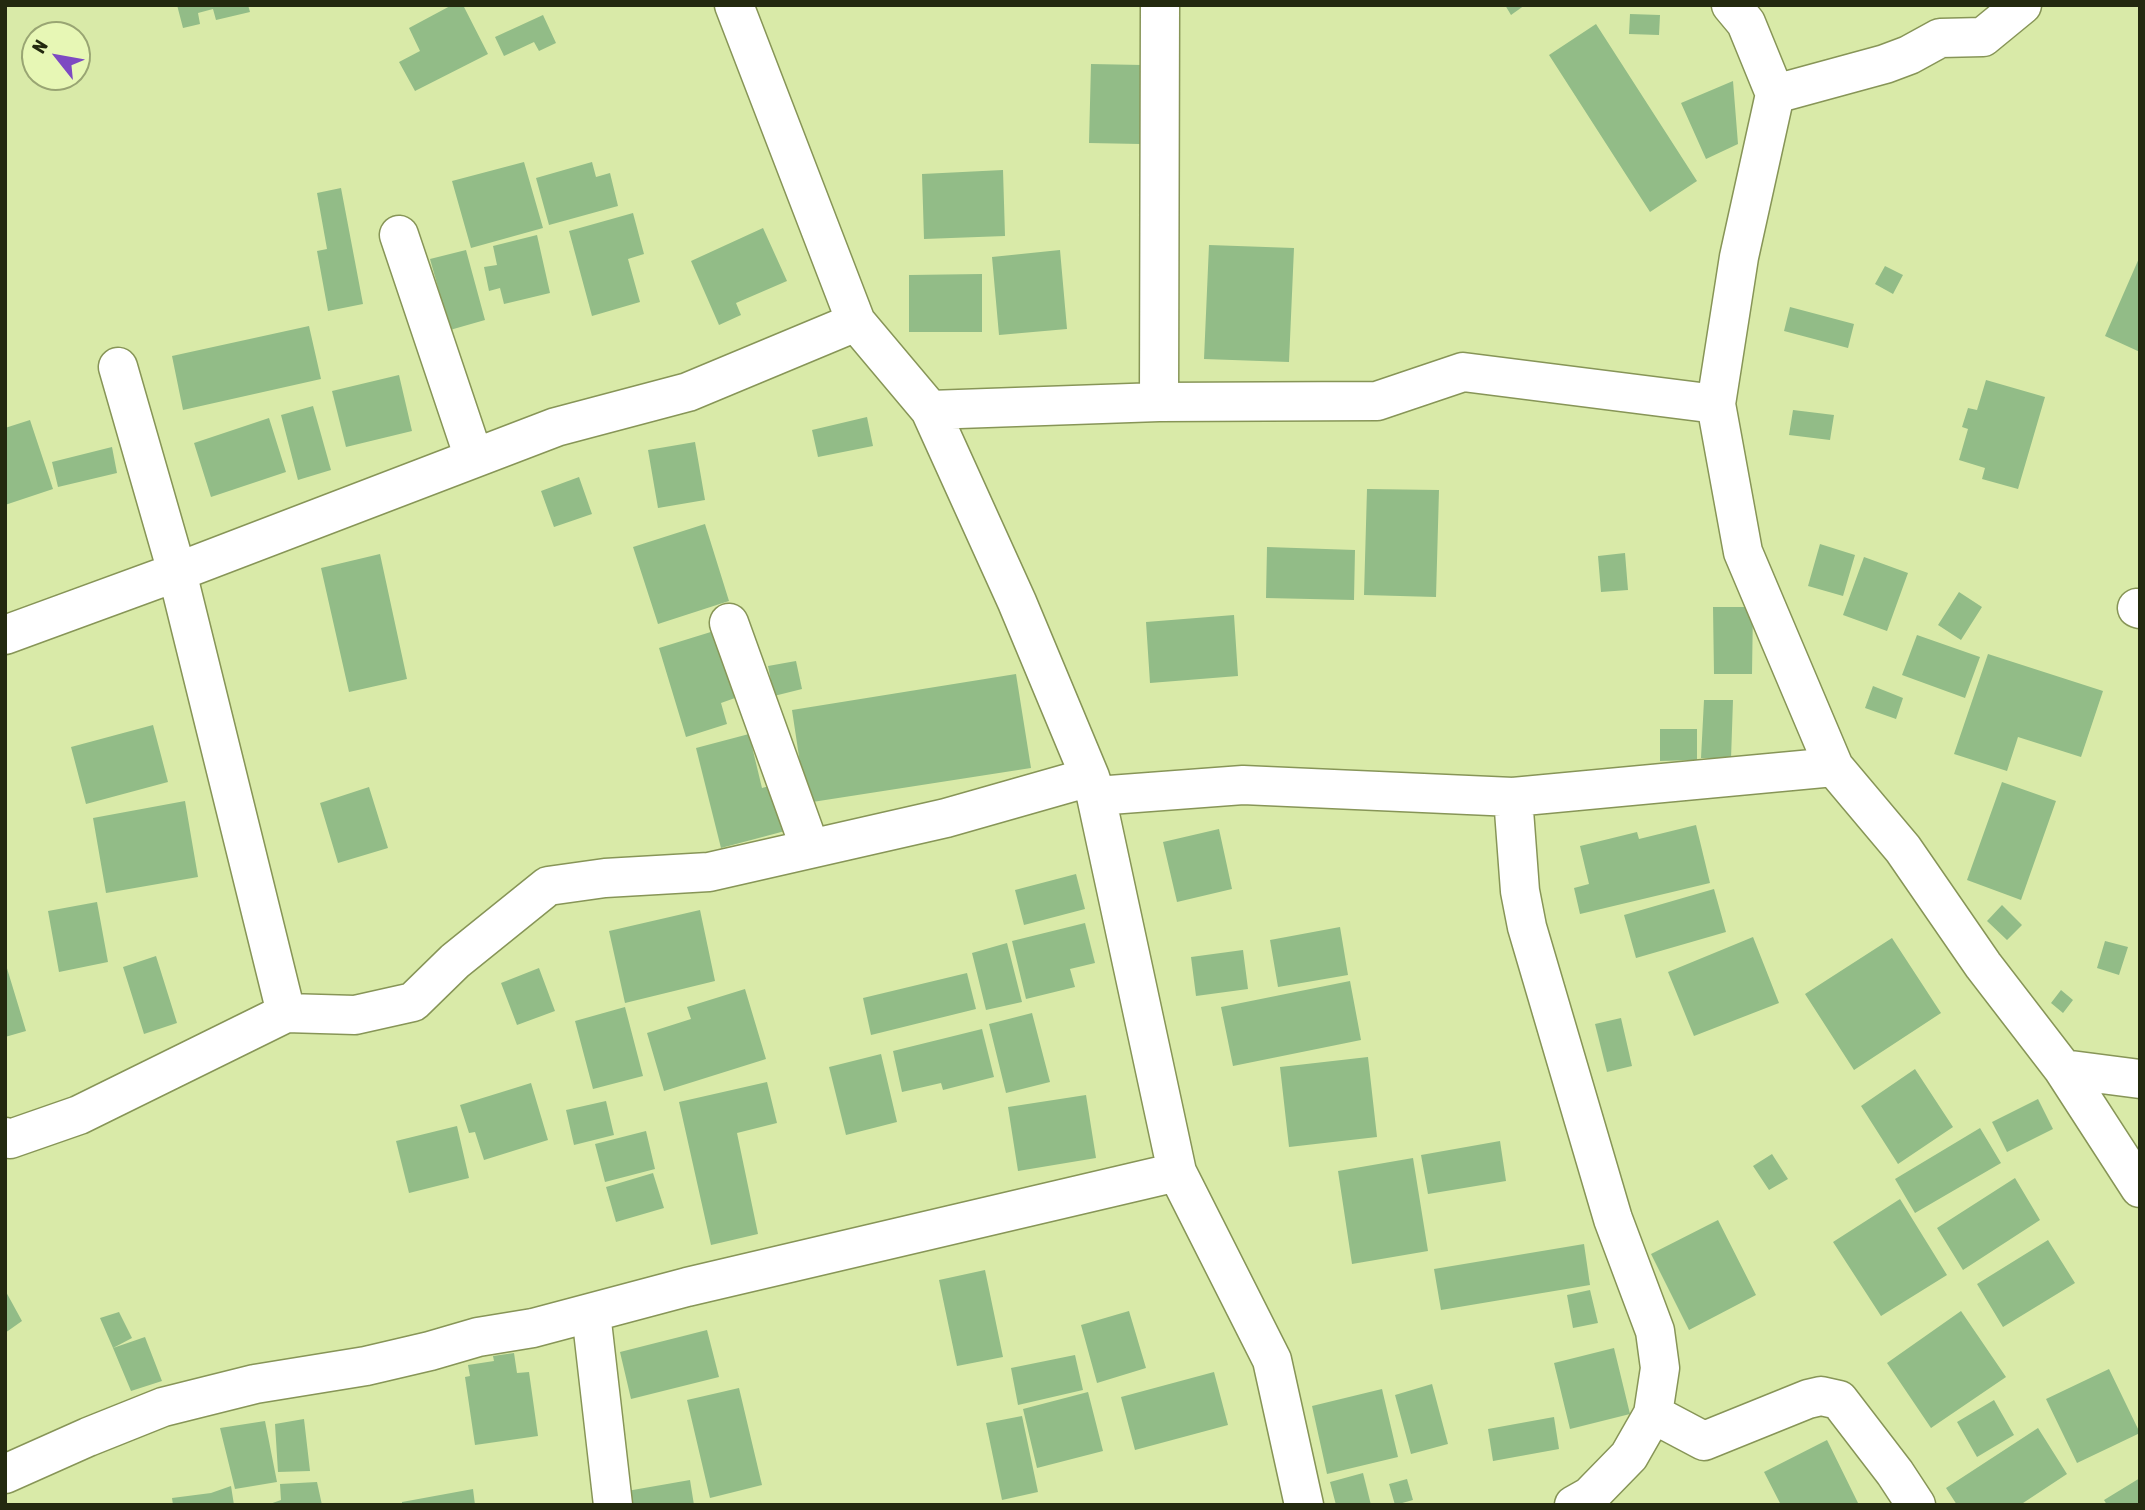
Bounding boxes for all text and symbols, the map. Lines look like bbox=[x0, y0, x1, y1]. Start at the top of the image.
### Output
north arrow bbox=[21, 21, 91, 91]
text: N bbox=[27, 36, 52, 57]

